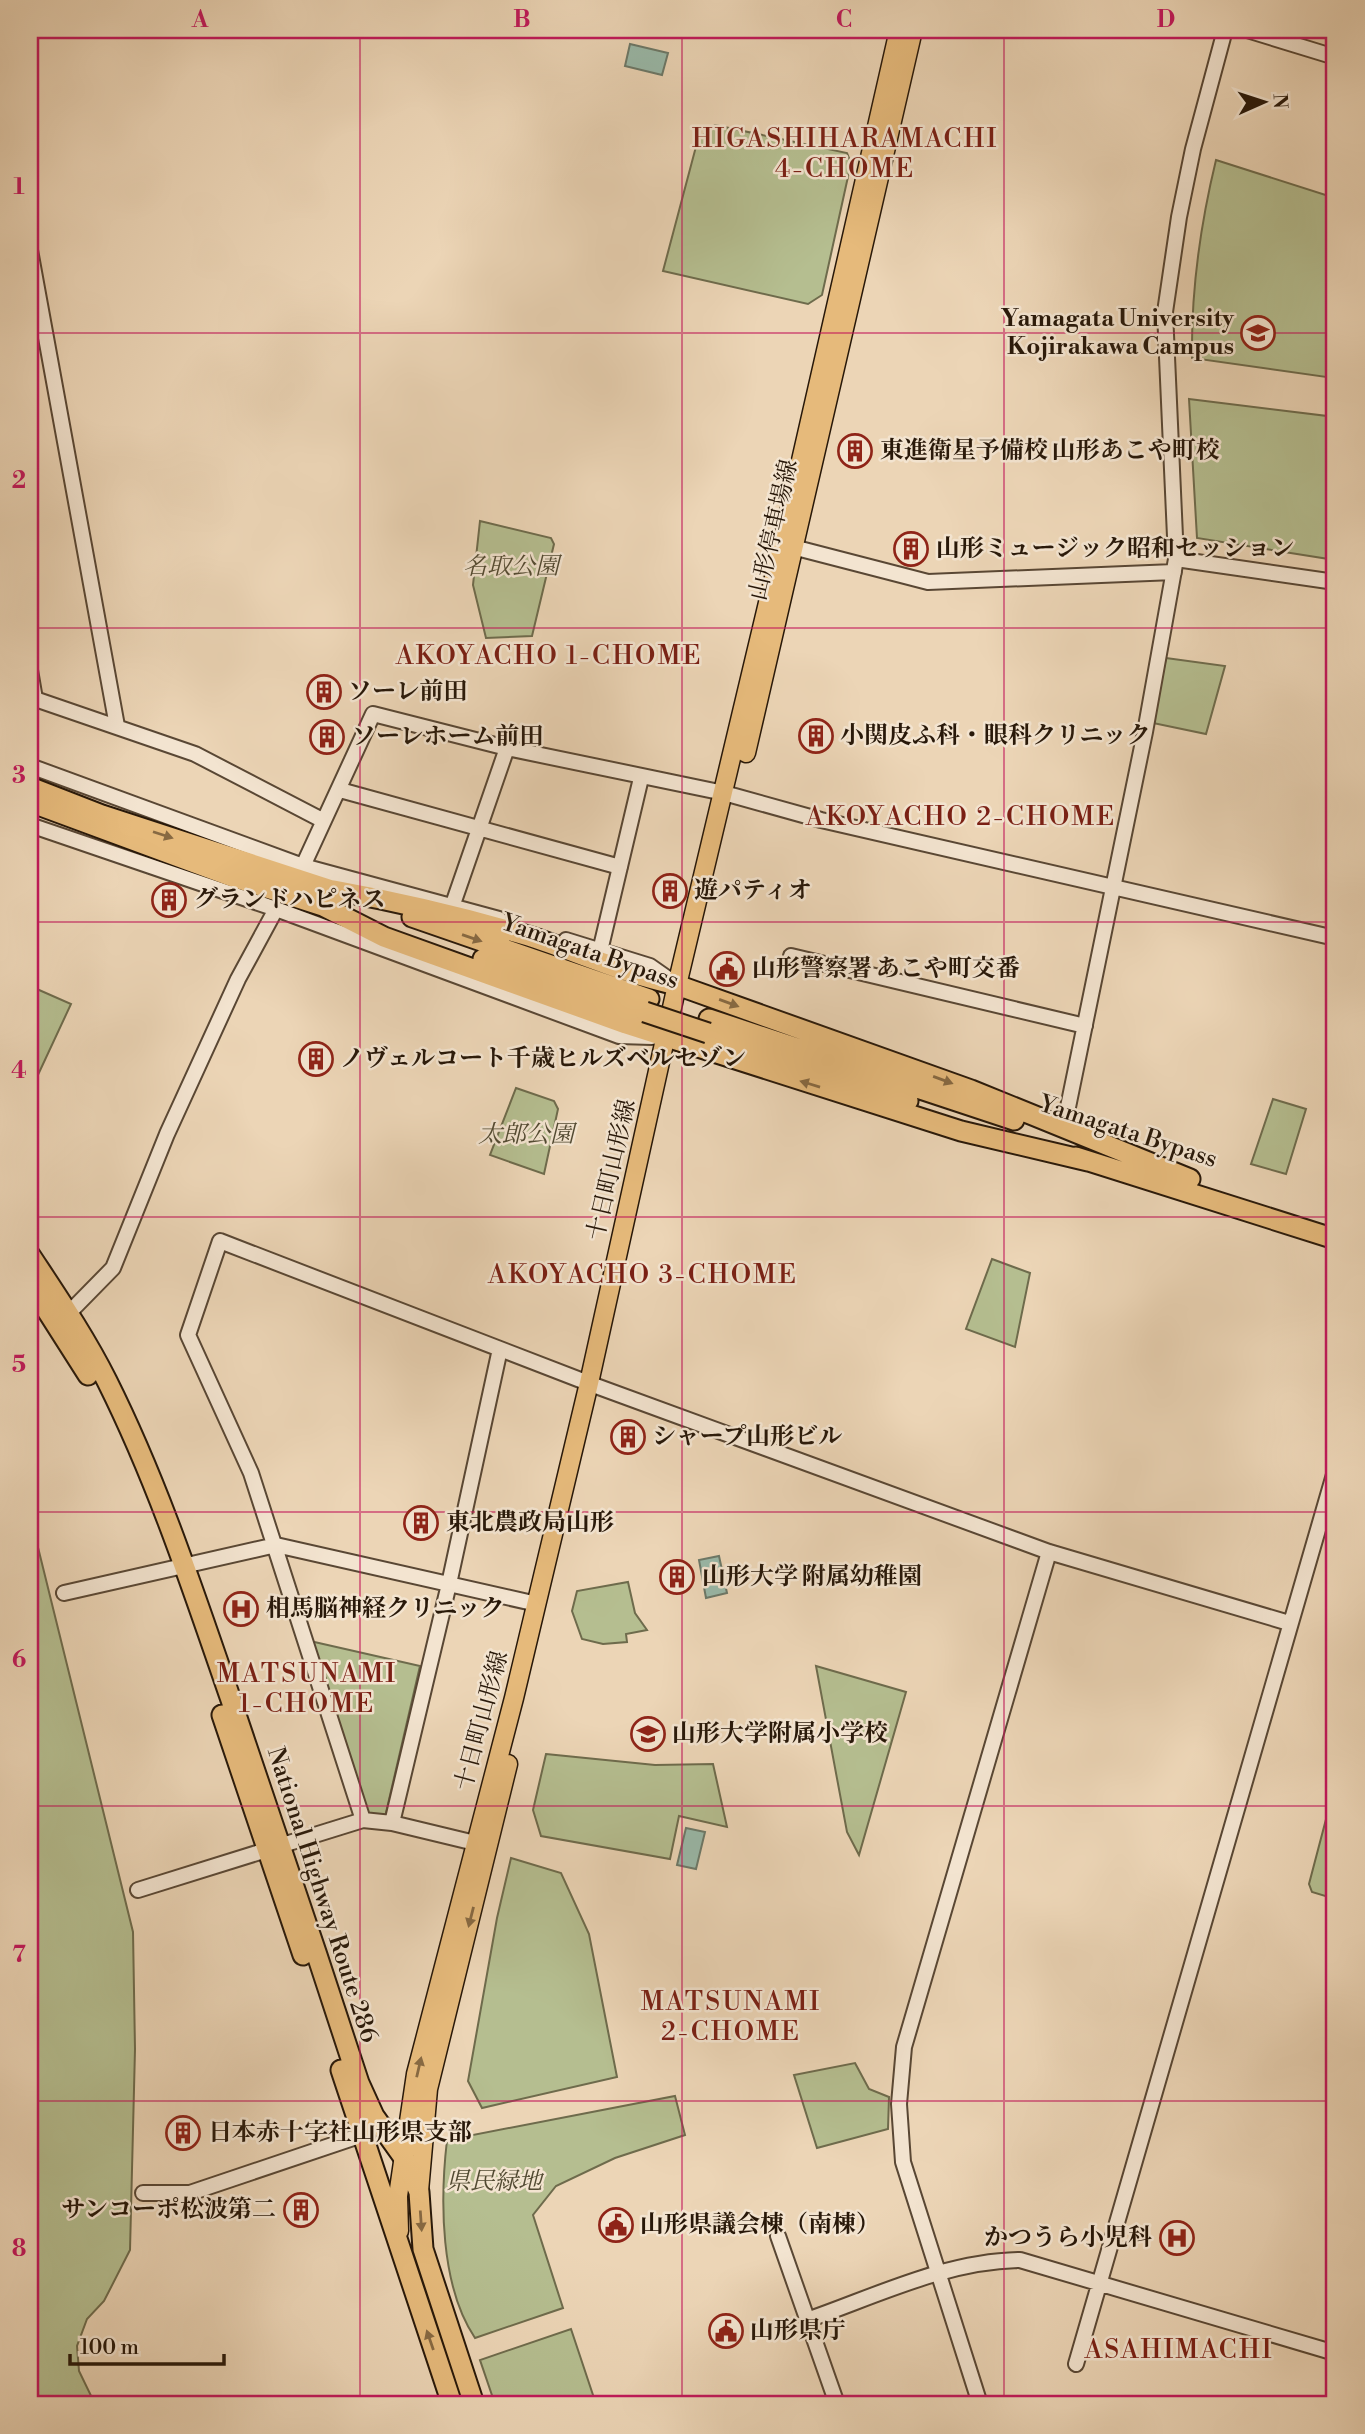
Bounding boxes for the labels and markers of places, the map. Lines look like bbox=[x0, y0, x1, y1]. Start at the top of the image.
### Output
place label: Yamagata University Kojirakawa Campus bbox=[1001, 304, 1235, 362]
school or university icon: Yamagata University Kojirakawa Campus bbox=[1239, 314, 1277, 352]
building icon: 東進衛星予備校 山形あこや町校 bbox=[836, 432, 874, 470]
place label: 東進衛星予備校 山形あこや町校 bbox=[880, 436, 1220, 466]
building icon: 山形ミュージック昭和セッション bbox=[892, 530, 930, 568]
place label: 山形ミュージック昭和セッション bbox=[936, 534, 1295, 564]
building icon: ソーレ前田 bbox=[305, 673, 343, 711]
place label: ソーレ前田 bbox=[348, 677, 468, 707]
building icon: 小関皮ふ科・眼科クリニック bbox=[797, 717, 835, 755]
building icon: ソーレホーム前田 bbox=[308, 718, 346, 756]
place label: 小関皮ふ科・眼科クリニック bbox=[840, 721, 1151, 751]
place label: ソーレホーム前田 bbox=[352, 722, 544, 752]
building icon: 遊パティオ bbox=[651, 872, 689, 910]
place label: 遊パティオ bbox=[694, 876, 812, 906]
building icon: グランドハピネス bbox=[150, 881, 188, 919]
place label: グランドハピネス bbox=[194, 885, 386, 915]
public building icon: 山形警察署 あこや町交番 bbox=[708, 950, 746, 988]
place label: 山形警察署 あこや町交番 bbox=[752, 954, 1020, 984]
building icon: ノヴェルコート千歳ヒルズベルセゾン bbox=[297, 1040, 335, 1078]
place label: ノヴェルコート千歳ヒルズベルセゾン bbox=[340, 1044, 746, 1074]
building icon: シャープ山形ビル bbox=[609, 1418, 647, 1456]
place label: シャープ山形ビル bbox=[652, 1422, 842, 1452]
building icon: 東北農政局山形 bbox=[402, 1504, 440, 1542]
place label: 東北農政局山形 bbox=[446, 1508, 614, 1538]
building icon: 山形大学 附属幼稚園 bbox=[658, 1558, 696, 1596]
place label: 山形大学 附属幼稚園 bbox=[702, 1562, 922, 1592]
hospital icon: 相馬脳神経クリニック bbox=[222, 1590, 260, 1628]
place label: 相馬脳神経クリニック bbox=[266, 1594, 505, 1624]
school or university icon: 山形大学附属小学校 bbox=[629, 1715, 667, 1753]
place label: 山形大学附属小学校 bbox=[672, 1719, 888, 1749]
building icon: 日本赤十字社山形県支部 bbox=[164, 2114, 202, 2152]
place label: 日本赤十字社山形県支部 bbox=[208, 2118, 472, 2148]
building icon: サンコーポ松波第二 bbox=[282, 2191, 320, 2229]
place label: サンコーポ松波第二 bbox=[61, 2195, 276, 2225]
public building icon: 山形県議会棟（南棟） bbox=[597, 2206, 635, 2244]
place label: 山形県議会棟（南棟） bbox=[640, 2210, 880, 2240]
hospital icon: かつうら小児科 bbox=[1158, 2219, 1196, 2257]
place label: かつうら小児科 bbox=[984, 2223, 1152, 2253]
public building icon: 山形県庁 bbox=[707, 2312, 745, 2350]
place label: 山形県庁 bbox=[750, 2316, 846, 2346]

